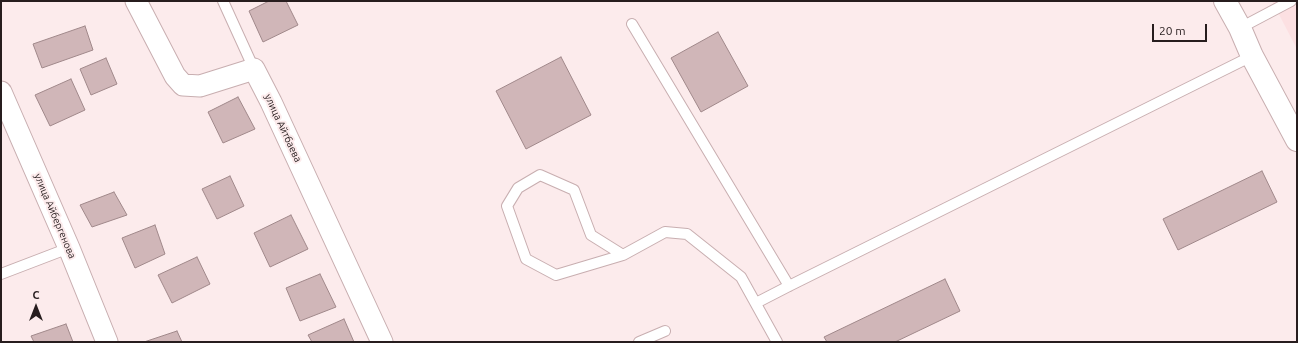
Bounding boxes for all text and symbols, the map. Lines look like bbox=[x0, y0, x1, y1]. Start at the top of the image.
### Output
scale bar bbox=[1154, 16, 1209, 42]
text: 20 m bbox=[1159, 24, 1186, 37]
street label: улица Айтбаева bbox=[262, 92, 304, 164]
street label: улица Айбергенова bbox=[32, 172, 78, 260]
north arrow bbox=[16, 287, 56, 327]
text: С bbox=[32, 289, 40, 301]

